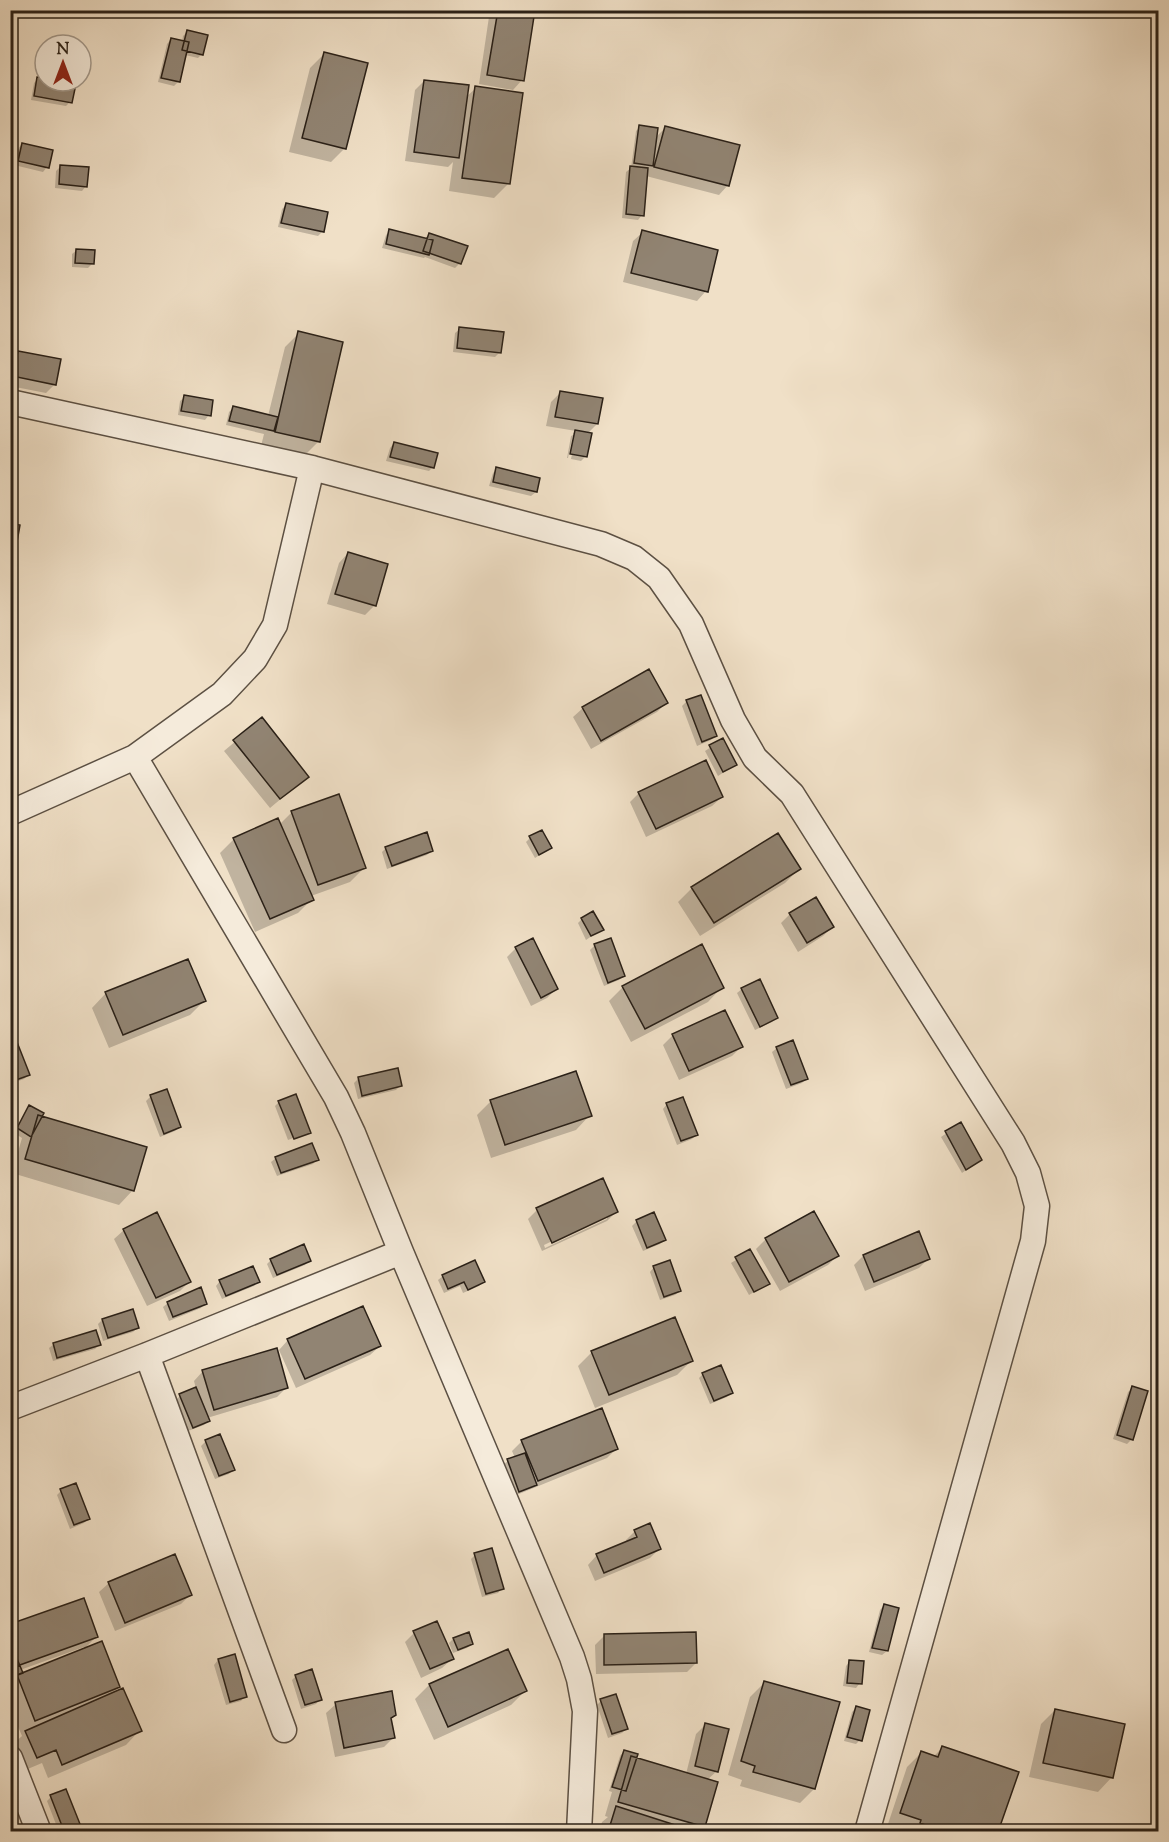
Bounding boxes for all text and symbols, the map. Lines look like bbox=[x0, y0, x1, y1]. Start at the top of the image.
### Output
north arrow bbox=[33, 33, 93, 93]
text: N bbox=[57, 39, 70, 62]

